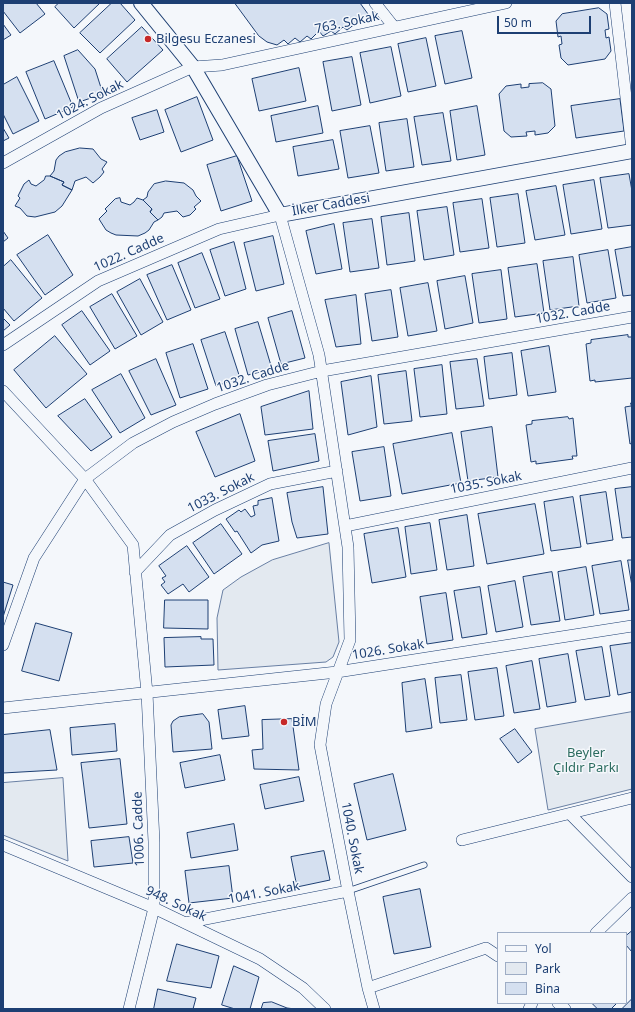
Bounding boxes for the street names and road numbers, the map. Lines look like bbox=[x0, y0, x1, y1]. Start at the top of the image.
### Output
street label: 763. Sokak bbox=[313, 9, 381, 37]
street label: 1024. Sokak bbox=[54, 77, 126, 123]
street label: İlker Caddesi bbox=[291, 190, 371, 220]
street label: 1022. Cadde bbox=[91, 231, 167, 275]
street label: 1032. Cadde bbox=[534, 299, 612, 327]
street label: 1032. Cadde bbox=[215, 358, 291, 396]
street label: 1035. Sokak bbox=[449, 468, 523, 498]
street label: 1033. Sokak bbox=[185, 470, 257, 516]
street label: 1026. Sokak bbox=[351, 637, 425, 663]
street label: 1006. Cadde bbox=[130, 791, 148, 867]
street label: 1040. Sokak bbox=[337, 801, 367, 875]
street label: 1041. Sokak bbox=[227, 878, 301, 908]
street label: 948. Sokak bbox=[143, 883, 209, 925]

